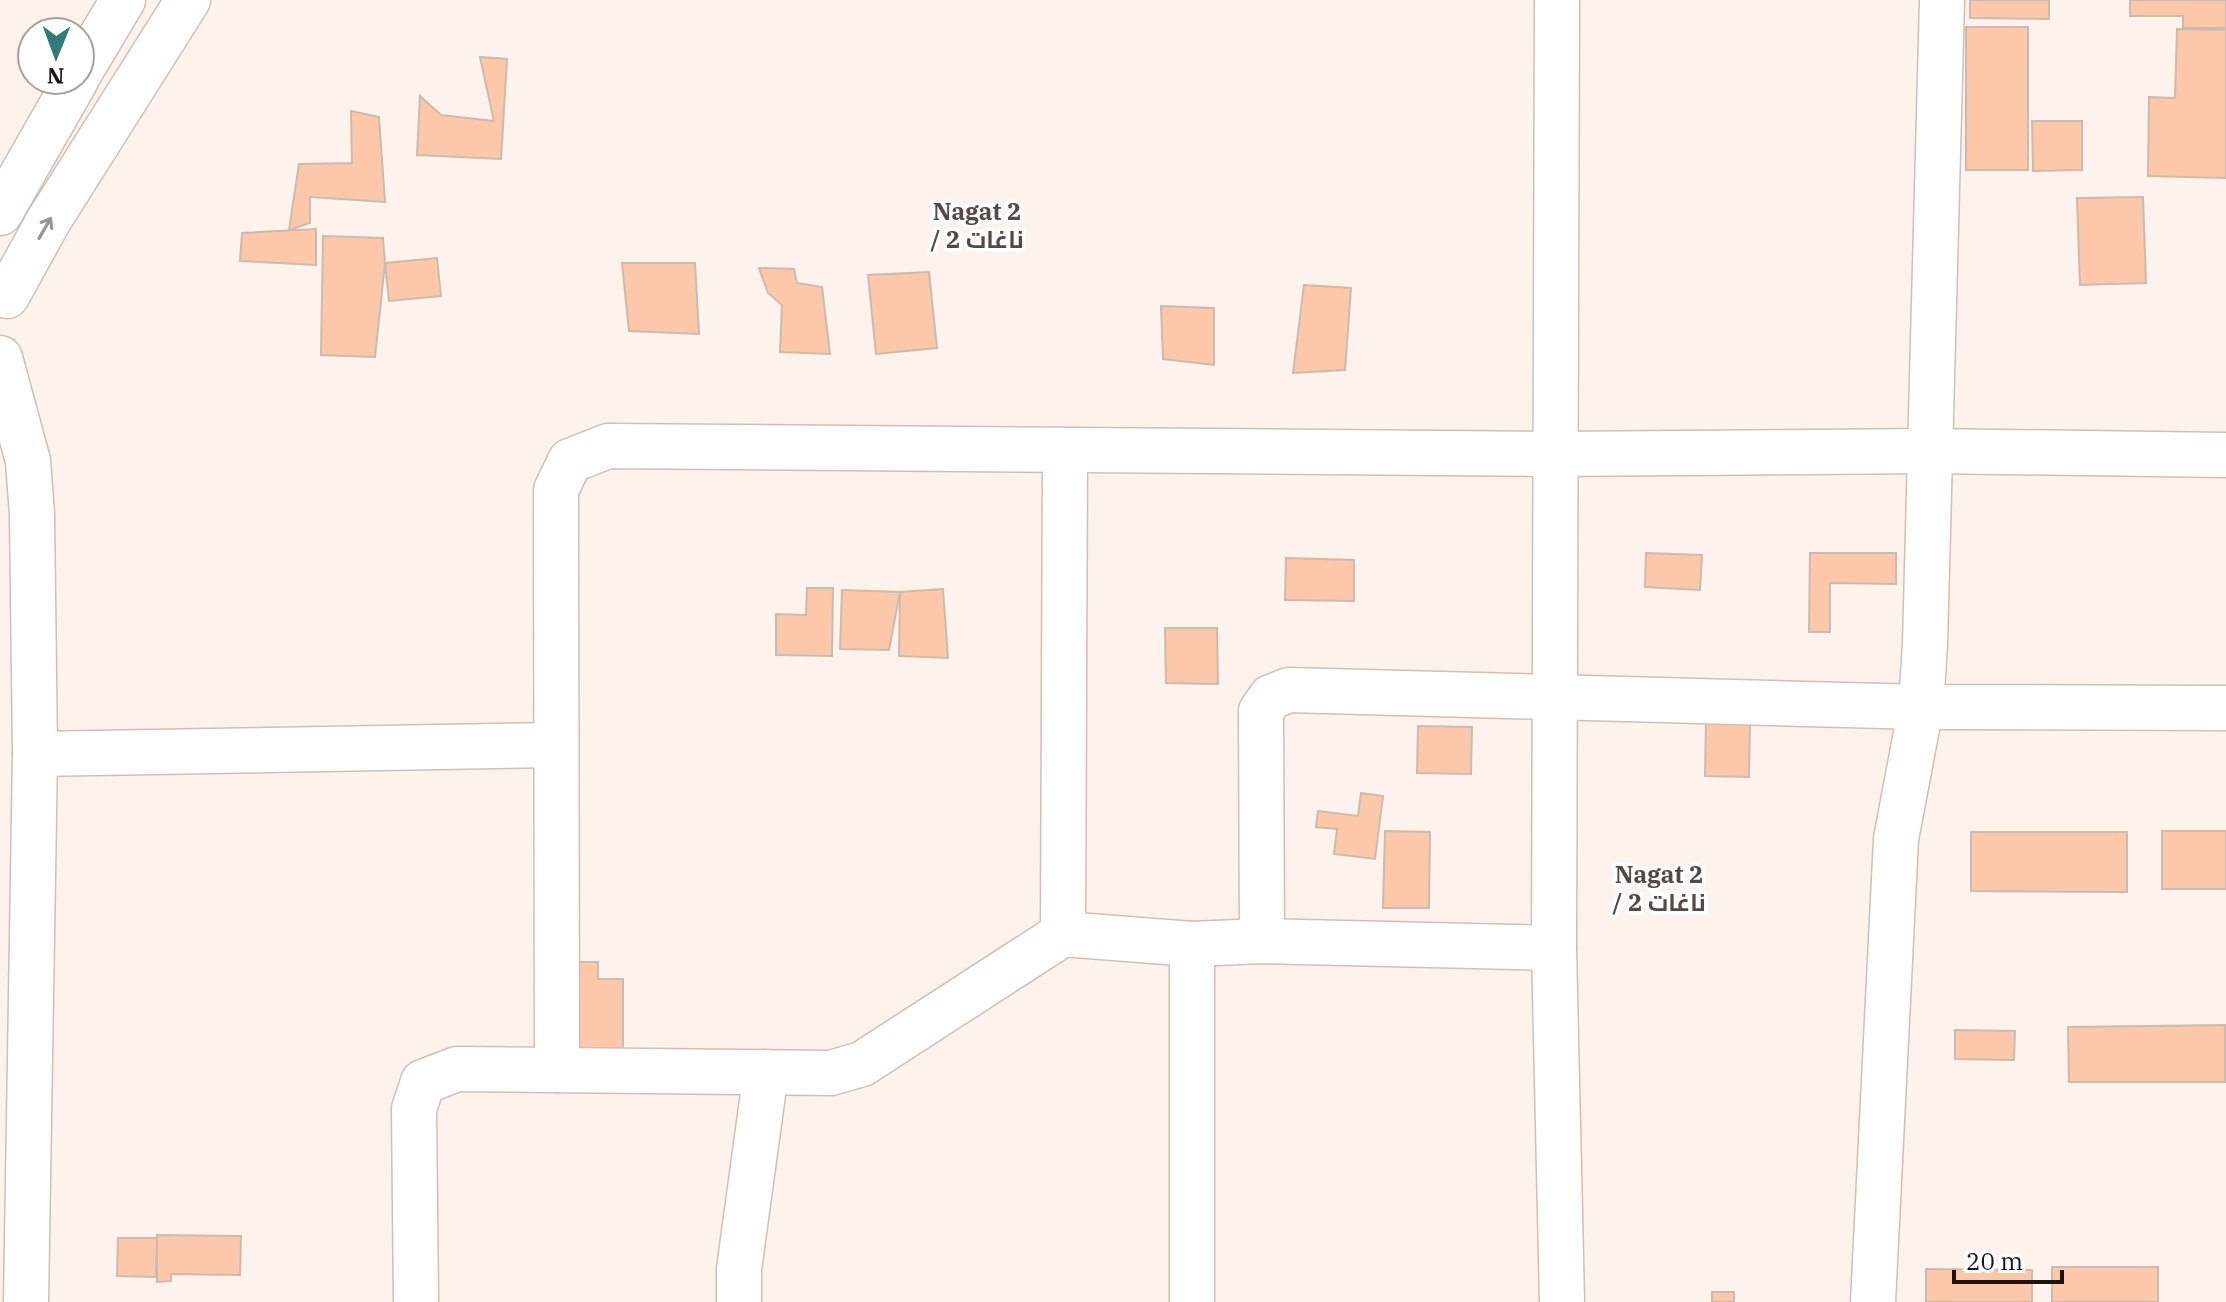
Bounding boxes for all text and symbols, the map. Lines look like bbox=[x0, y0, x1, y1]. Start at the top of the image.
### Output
north arrow bbox=[16, 16, 96, 96]
text: N bbox=[47, 62, 65, 91]
district label: Nagat 2 / ناغات 2 bbox=[930, 195, 1024, 255]
one-way arrow bbox=[37, 217, 53, 240]
district label: Nagat 2 / ناغات 2 bbox=[1612, 858, 1706, 918]
scale bar bbox=[1954, 1234, 2062, 1284]
text: 20 m bbox=[1966, 1245, 2023, 1277]

